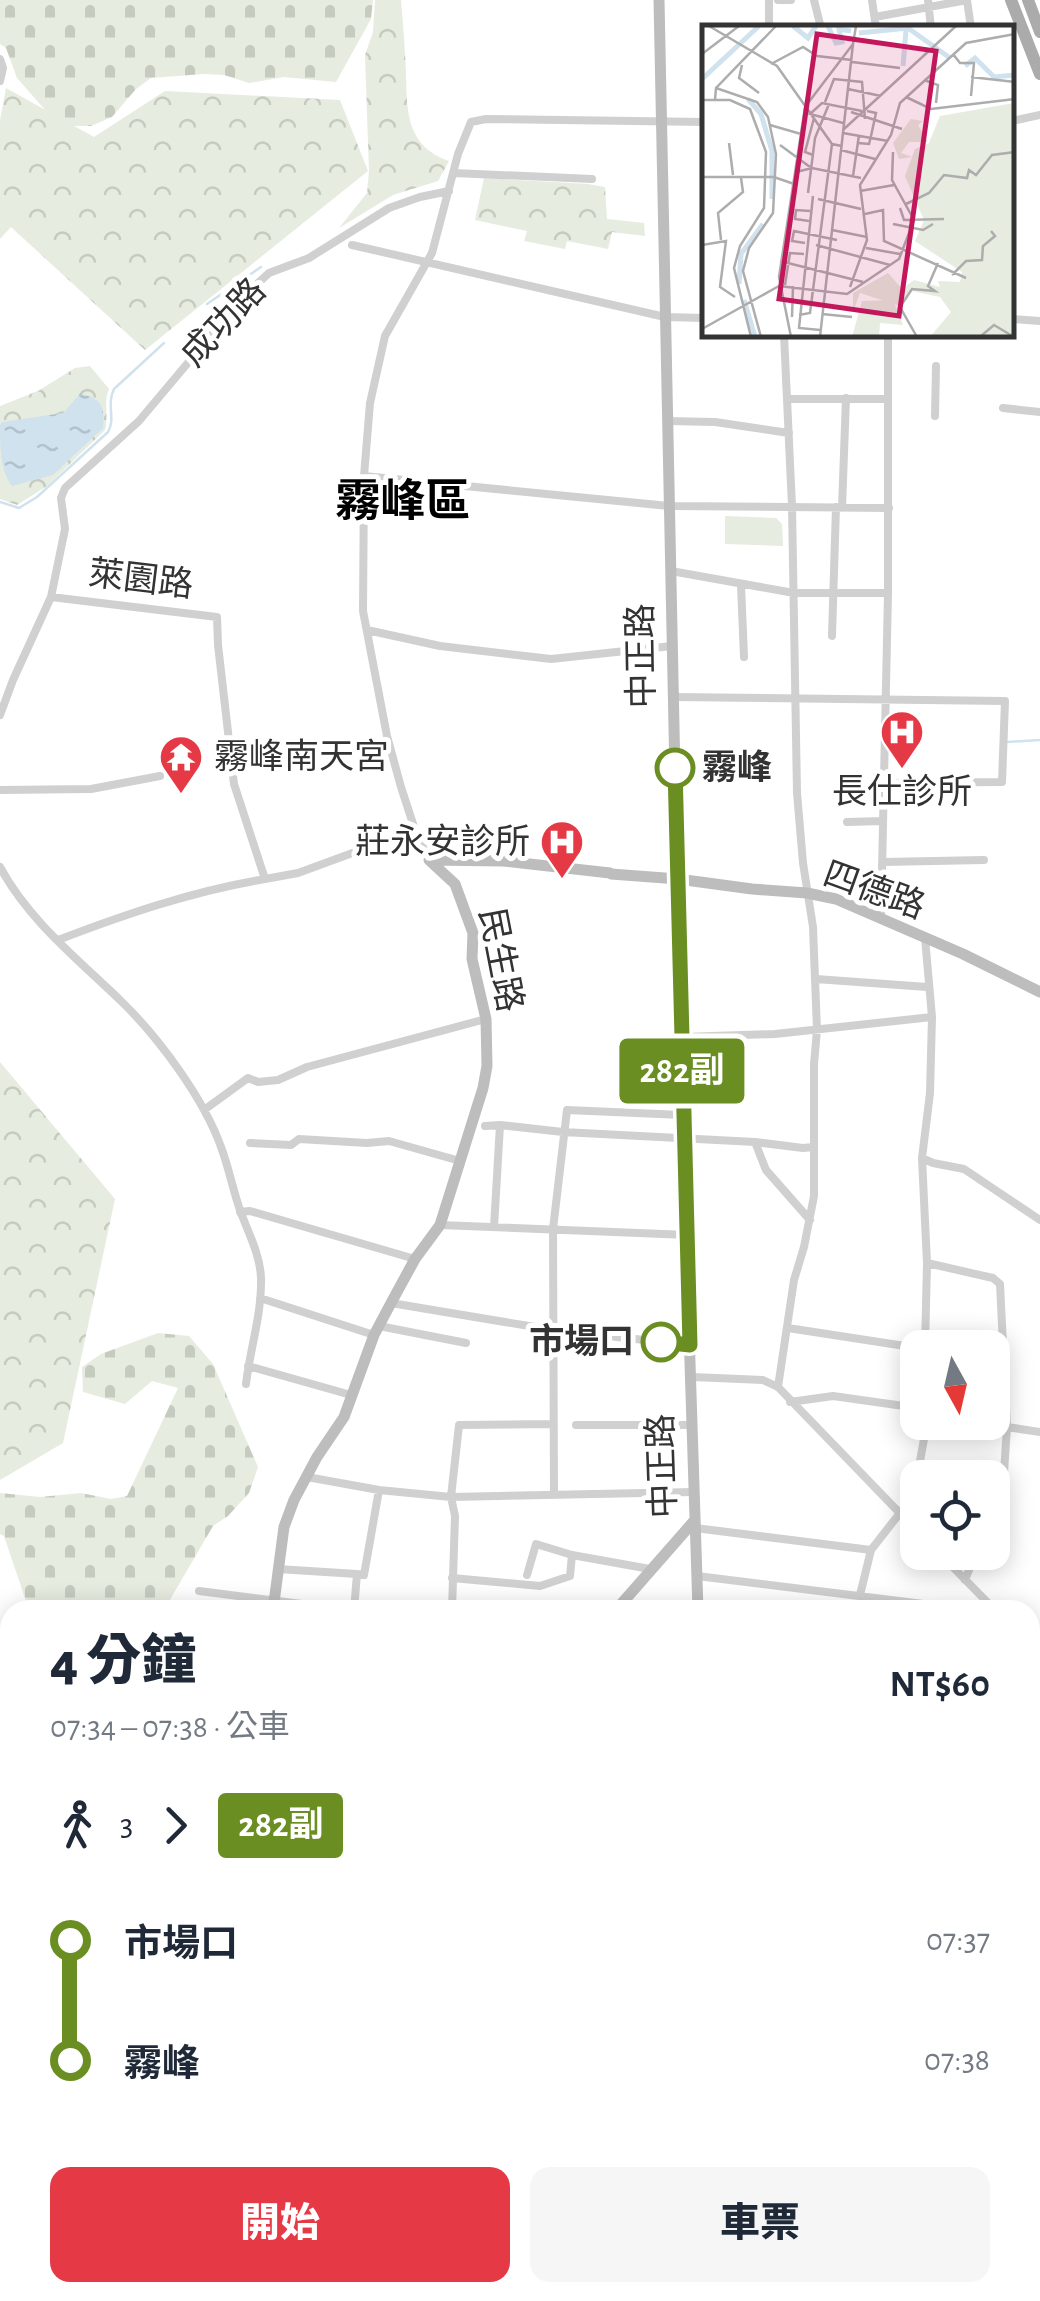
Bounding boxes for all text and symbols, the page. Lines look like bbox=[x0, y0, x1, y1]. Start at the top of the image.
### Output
inset map bbox=[702, 25, 1015, 338]
street label: 成功路 bbox=[174, 271, 273, 373]
district label: 霧峰區 bbox=[335, 477, 471, 525]
street label: 萊園路 bbox=[87, 554, 195, 604]
street label: 中正路 bbox=[622, 603, 660, 709]
hospital icon: 長仕診所 bbox=[879, 709, 925, 770]
temple icon: 霧峰南天宮 bbox=[158, 734, 204, 795]
place label: 霧峰南天宮 bbox=[214, 738, 389, 775]
marker: 霧峰 bbox=[656, 749, 694, 787]
place label: 霧峰 bbox=[702, 749, 772, 786]
place label: 長仕診所 bbox=[832, 773, 972, 810]
hospital icon: 莊永安診所 bbox=[539, 819, 585, 880]
place label: 莊永安診所 bbox=[355, 823, 530, 860]
street label: 四德路 bbox=[819, 855, 930, 925]
street label: 民生路 bbox=[473, 905, 529, 1015]
line badge: 282副 bbox=[612, 1038, 752, 1104]
text: 282副 bbox=[639, 1054, 725, 1089]
place label: 市場口 bbox=[529, 1322, 634, 1360]
marker: 市場口 bbox=[642, 1323, 680, 1361]
north arrow bbox=[900, 1330, 1010, 1440]
map controls bbox=[900, 1330, 1010, 1570]
street label: 中正路 bbox=[642, 1413, 682, 1519]
button: locate bbox=[900, 1460, 1010, 1570]
text: 4 分鐘 bbox=[50, 1635, 196, 1690]
text: NT$60 bbox=[889, 1666, 990, 1704]
text: 07:34 – 07:38 · 公車 bbox=[50, 1711, 290, 1743]
icon: walk bbox=[50, 1798, 105, 1853]
icon: forward bbox=[148, 1798, 203, 1853]
text: 282副 bbox=[238, 1808, 323, 1843]
text: 3 bbox=[120, 1809, 133, 1841]
text: 07:37 bbox=[926, 1924, 990, 1956]
text: 市場口 bbox=[124, 1926, 238, 1964]
text: 07:38 bbox=[924, 2044, 990, 2076]
text: 霧峰 bbox=[124, 2046, 200, 2084]
button: 開始 bbox=[50, 2167, 510, 2282]
button: 車票 bbox=[530, 2167, 990, 2282]

